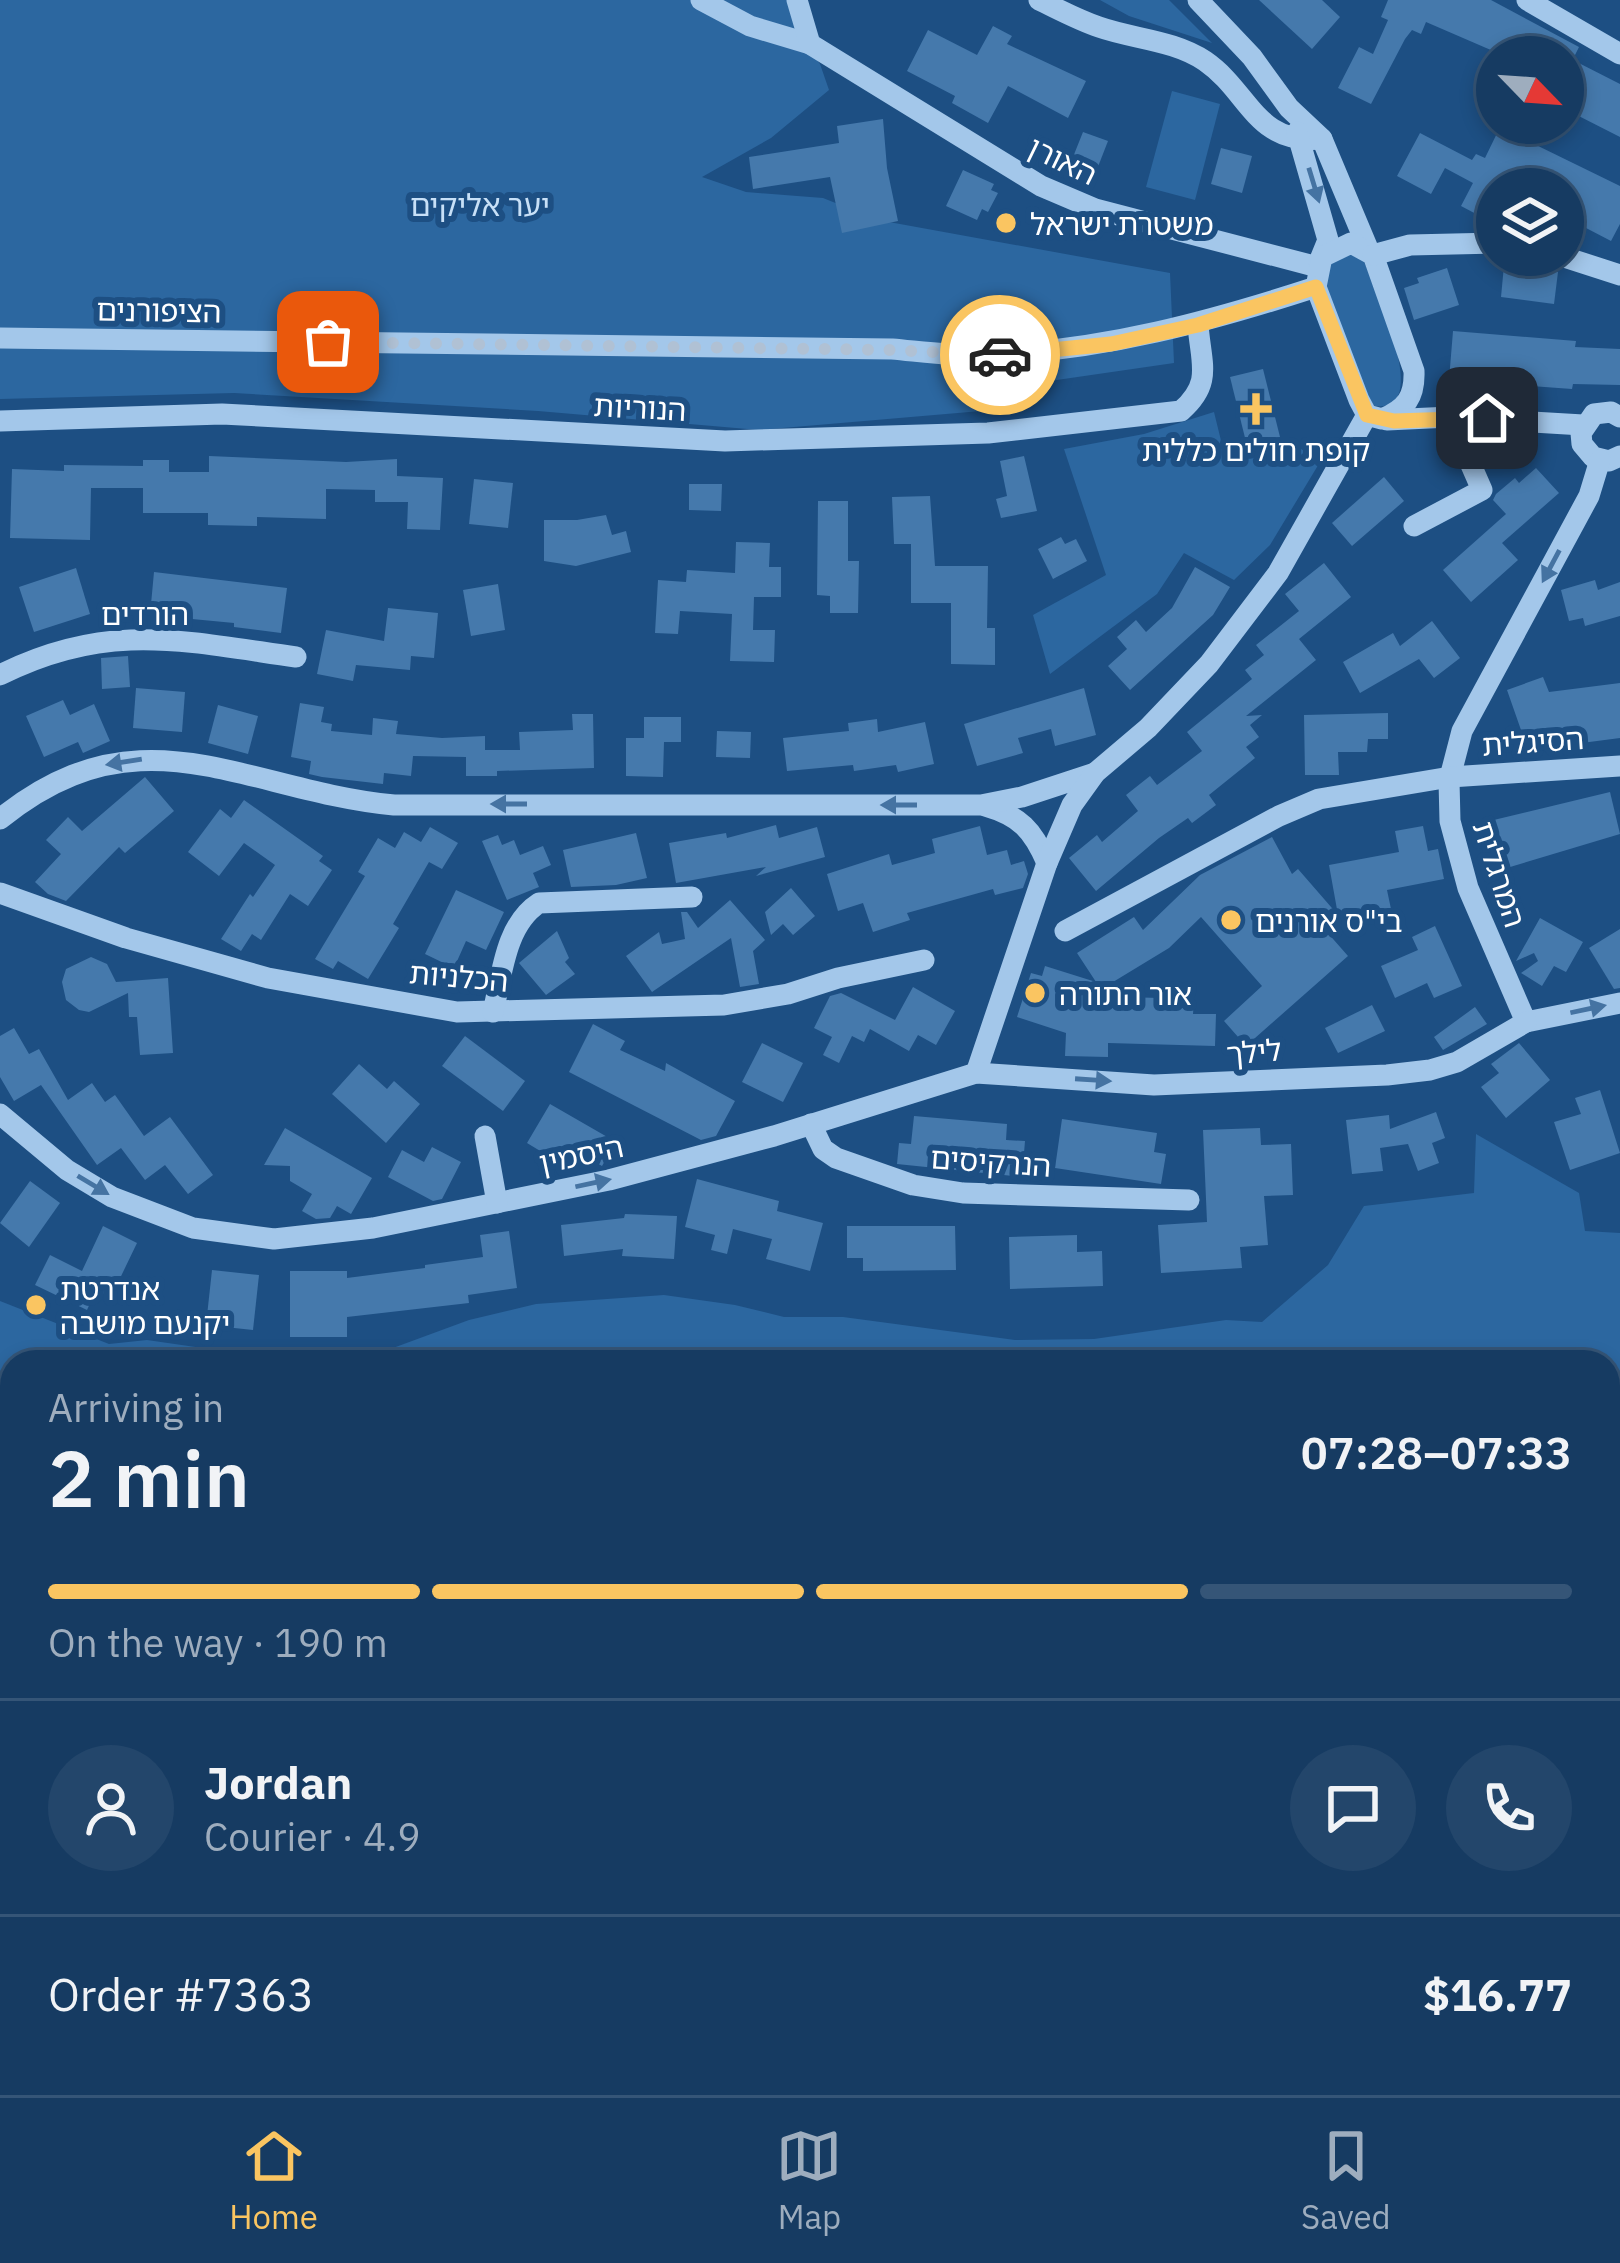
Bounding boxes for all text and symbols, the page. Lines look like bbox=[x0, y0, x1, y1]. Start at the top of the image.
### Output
north arrow bbox=[1476, 36, 1584, 144]
map controls bbox=[1476, 36, 1584, 276]
street label: האורן bbox=[1022, 127, 1104, 193]
one-way arrow bbox=[1305, 167, 1324, 204]
button: layers bbox=[1476, 168, 1584, 276]
park label: יער אליקים bbox=[410, 185, 550, 224]
place label: משטרת ישראל bbox=[1030, 204, 1214, 243]
marker: משטרת ישראל bbox=[993, 210, 1019, 236]
street label: הציפורנים bbox=[96, 289, 222, 331]
pin bbox=[277, 291, 379, 393]
courier bbox=[940, 295, 1060, 415]
icon: bag bbox=[295, 309, 361, 375]
icon: car bbox=[967, 322, 1033, 388]
pin bbox=[1436, 367, 1538, 469]
street label: הנוריות bbox=[593, 385, 687, 429]
icon: home bbox=[1454, 385, 1520, 451]
marker: קופת חולים כללית bbox=[1240, 393, 1272, 425]
place label: קופת חולים כללית bbox=[1142, 430, 1370, 469]
one-way arrow bbox=[1541, 549, 1562, 584]
street label: הורדים bbox=[101, 594, 189, 633]
street label: הסיגלית bbox=[1481, 718, 1585, 764]
one-way arrow bbox=[105, 753, 143, 771]
one-way arrow bbox=[489, 794, 527, 813]
one-way arrow bbox=[879, 795, 917, 815]
street label: המרגלית bbox=[1465, 816, 1535, 932]
place label: בי"ס אורנים bbox=[1255, 901, 1403, 940]
marker: בי"ס אורנים bbox=[1218, 907, 1244, 933]
street label: הכלניות bbox=[408, 952, 510, 1000]
place label: אור התורה bbox=[1059, 974, 1192, 1013]
marker: אור התורה bbox=[1022, 980, 1048, 1006]
one-way arrow bbox=[1569, 999, 1607, 1018]
street label: לילך bbox=[1225, 1029, 1283, 1073]
one-way arrow bbox=[1075, 1070, 1112, 1089]
street label: היסמין bbox=[535, 1126, 627, 1182]
street label: הנרקיסים bbox=[929, 1137, 1053, 1185]
one-way arrow bbox=[575, 1173, 613, 1192]
one-way arrow bbox=[76, 1174, 110, 1195]
place label: אנדרטת יקנעם מושבה bbox=[60, 1269, 230, 1342]
marker: אנדרטת יקנעם מושבה bbox=[23, 1292, 49, 1318]
text: Arriving in bbox=[48, 1382, 224, 1433]
text: 07:28–07:33 bbox=[1301, 1423, 1572, 1481]
text: 2 min bbox=[48, 1427, 250, 1528]
text: On the way · 190 m bbox=[48, 1617, 388, 1668]
button: person bbox=[48, 1745, 174, 1871]
button: chat bbox=[1290, 1745, 1416, 1871]
button: phone bbox=[1446, 1745, 1572, 1871]
text: Jordan bbox=[204, 1753, 352, 1811]
text: Courier · 4.9 bbox=[204, 1811, 421, 1862]
text: Order #7363 bbox=[48, 1965, 314, 2023]
text: $16.77 bbox=[1423, 1965, 1572, 2023]
tab: Home bbox=[229, 2123, 318, 2238]
tab: Map bbox=[776, 2123, 842, 2238]
tab: Saved bbox=[1301, 2123, 1391, 2238]

